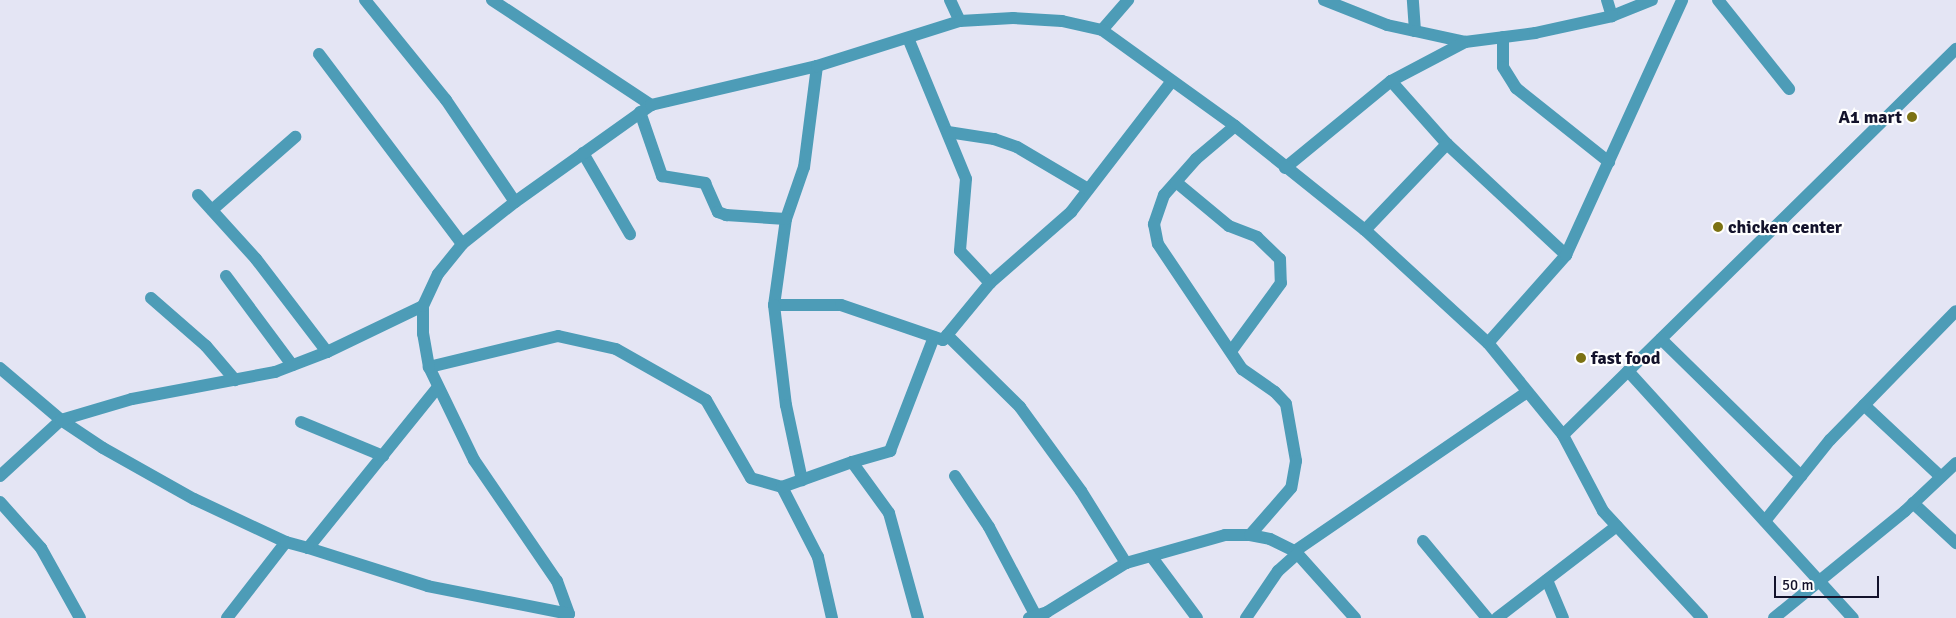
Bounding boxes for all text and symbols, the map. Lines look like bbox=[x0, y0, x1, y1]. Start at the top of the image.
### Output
place label: A1 mart bbox=[1838, 106, 1902, 128]
marker: A1 mart bbox=[1906, 111, 1918, 123]
place label: chicken center bbox=[1728, 216, 1842, 238]
marker: chicken center bbox=[1712, 221, 1724, 233]
place label: fast food bbox=[1591, 347, 1660, 369]
marker: fast food bbox=[1575, 352, 1587, 364]
scale bar bbox=[1776, 566, 1881, 598]
text: 50 m bbox=[1782, 576, 1813, 594]

